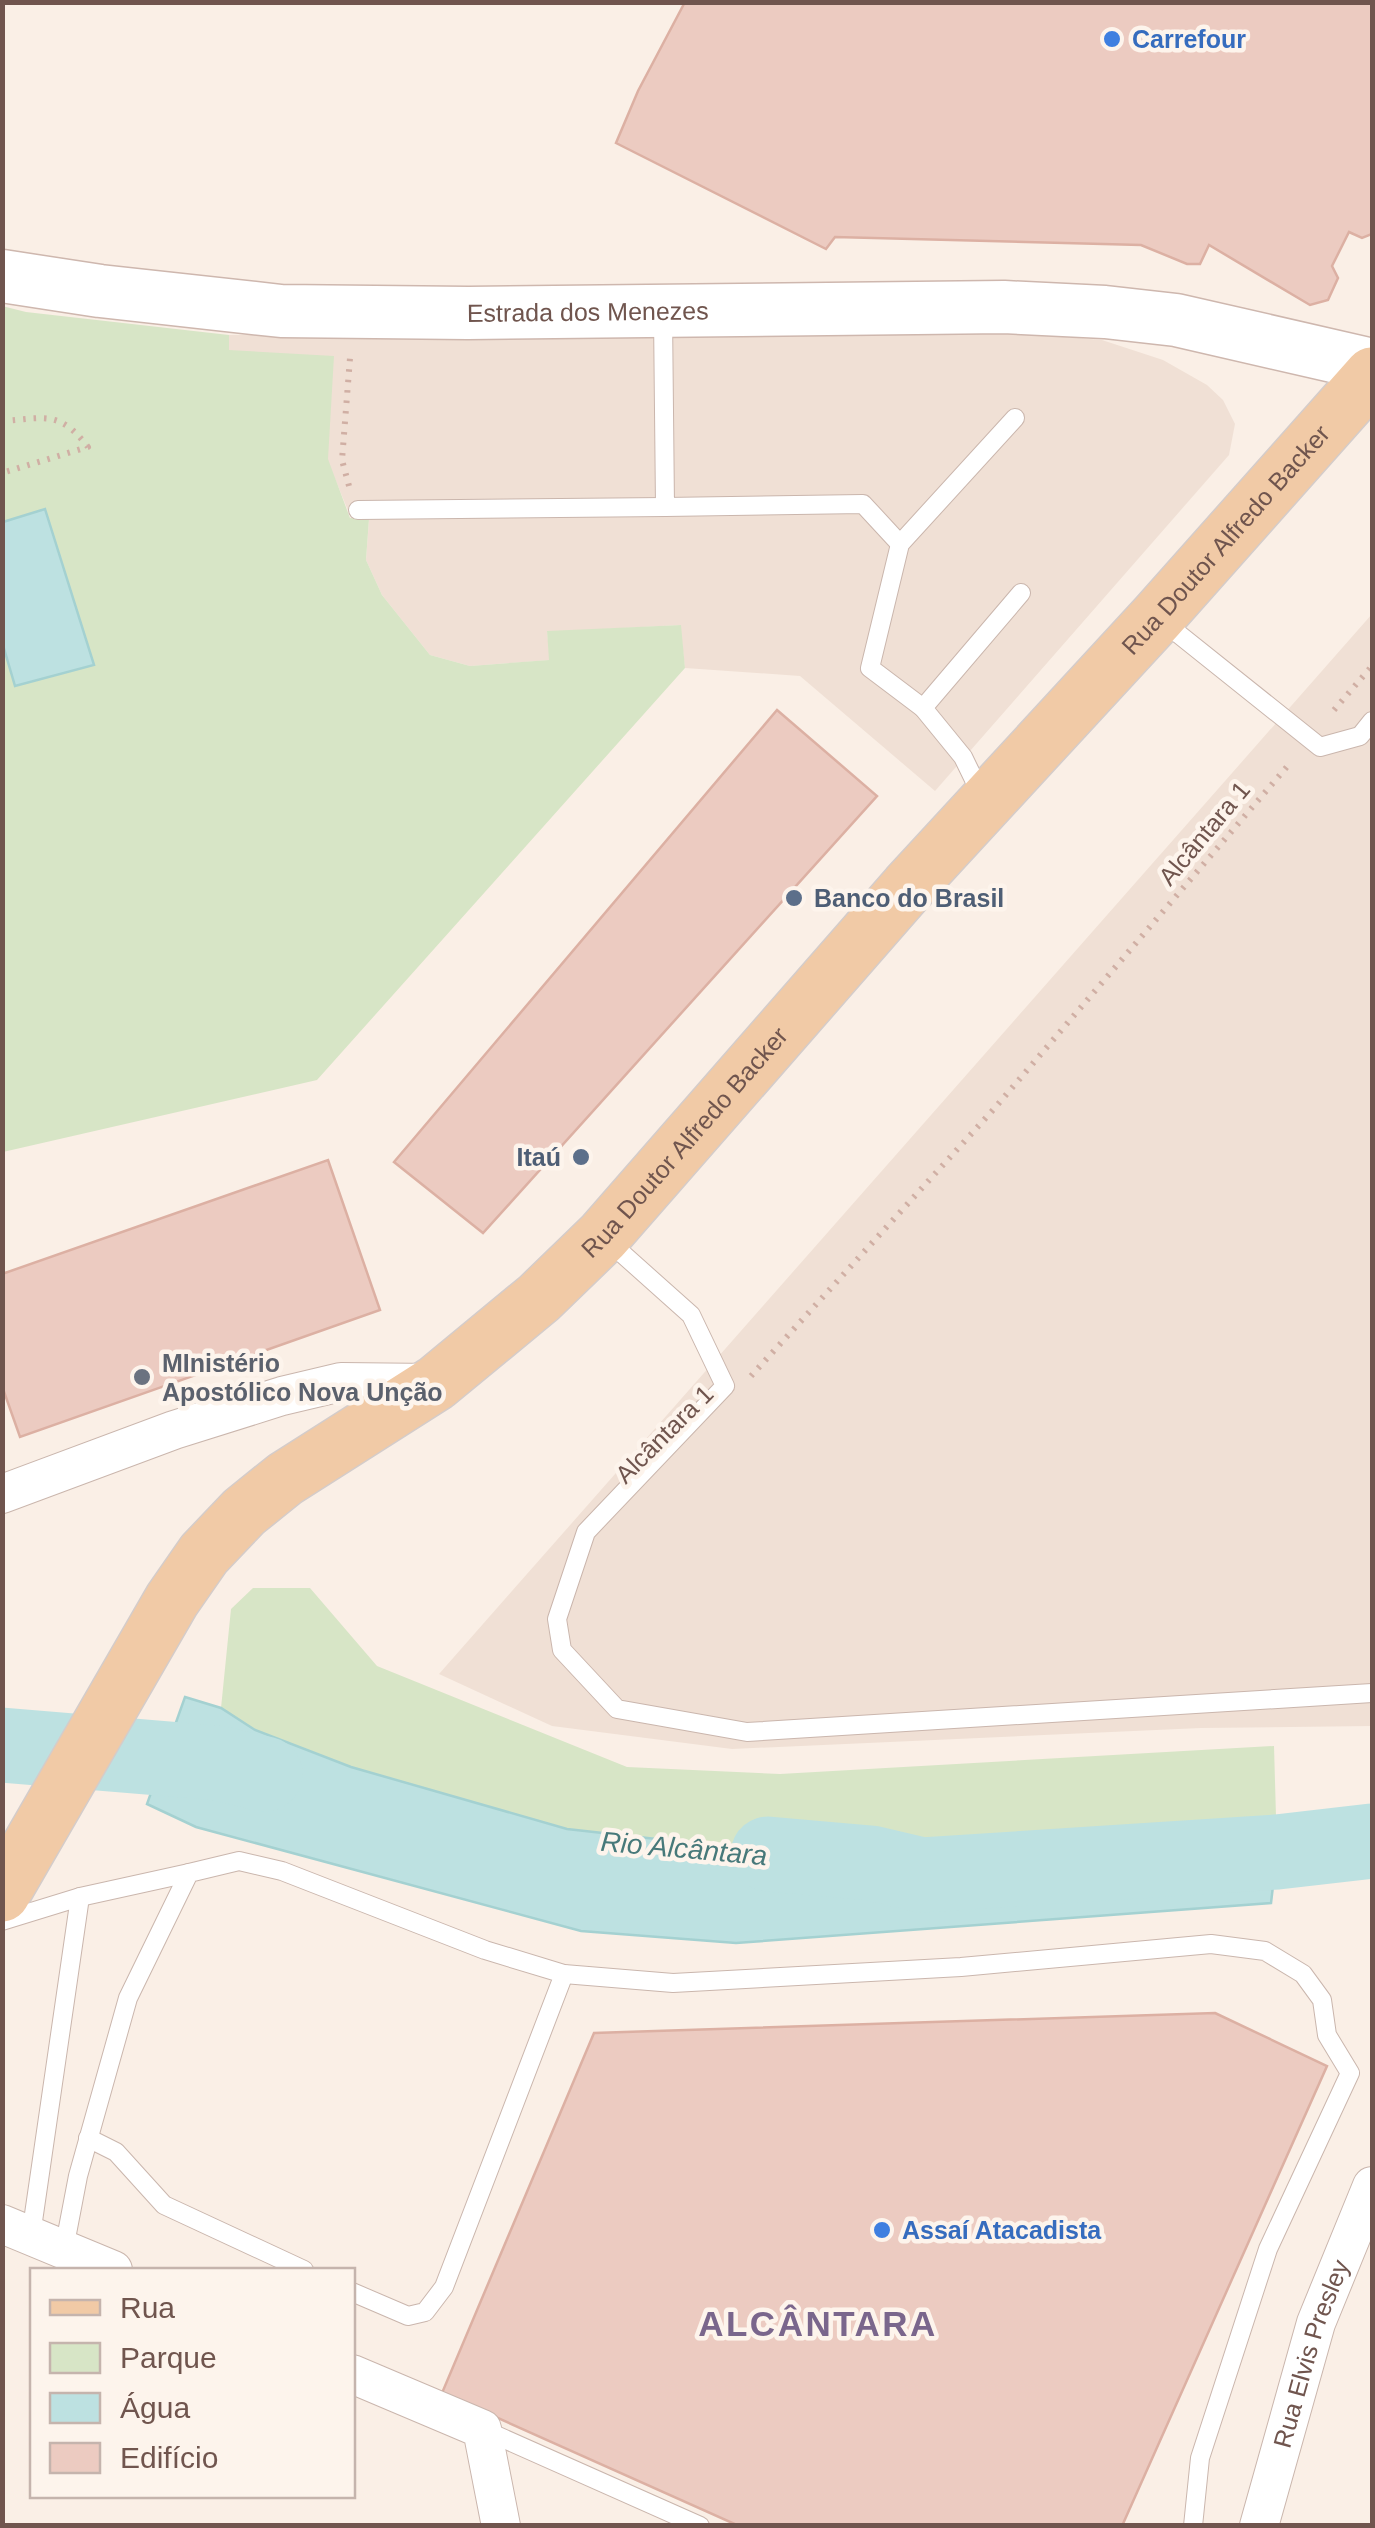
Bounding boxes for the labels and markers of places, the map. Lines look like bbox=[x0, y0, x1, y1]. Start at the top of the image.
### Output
place label: Carrefour bbox=[1132, 25, 1246, 53]
marker: Carrefour bbox=[1101, 28, 1123, 50]
place label: Banco do Brasil bbox=[814, 884, 1004, 912]
marker: Banco do Brasil bbox=[783, 887, 805, 909]
place label: Itaú bbox=[517, 1143, 561, 1171]
marker: Itaú bbox=[570, 1146, 592, 1168]
place label: MInistério Apostólico Nova Unção bbox=[162, 1349, 443, 1406]
marker: MInistério Apostólico Nova Unção bbox=[131, 1366, 153, 1388]
place label: Assaí Atacadista bbox=[902, 2216, 1102, 2244]
marker: Assaí Atacadista bbox=[871, 2219, 893, 2241]

